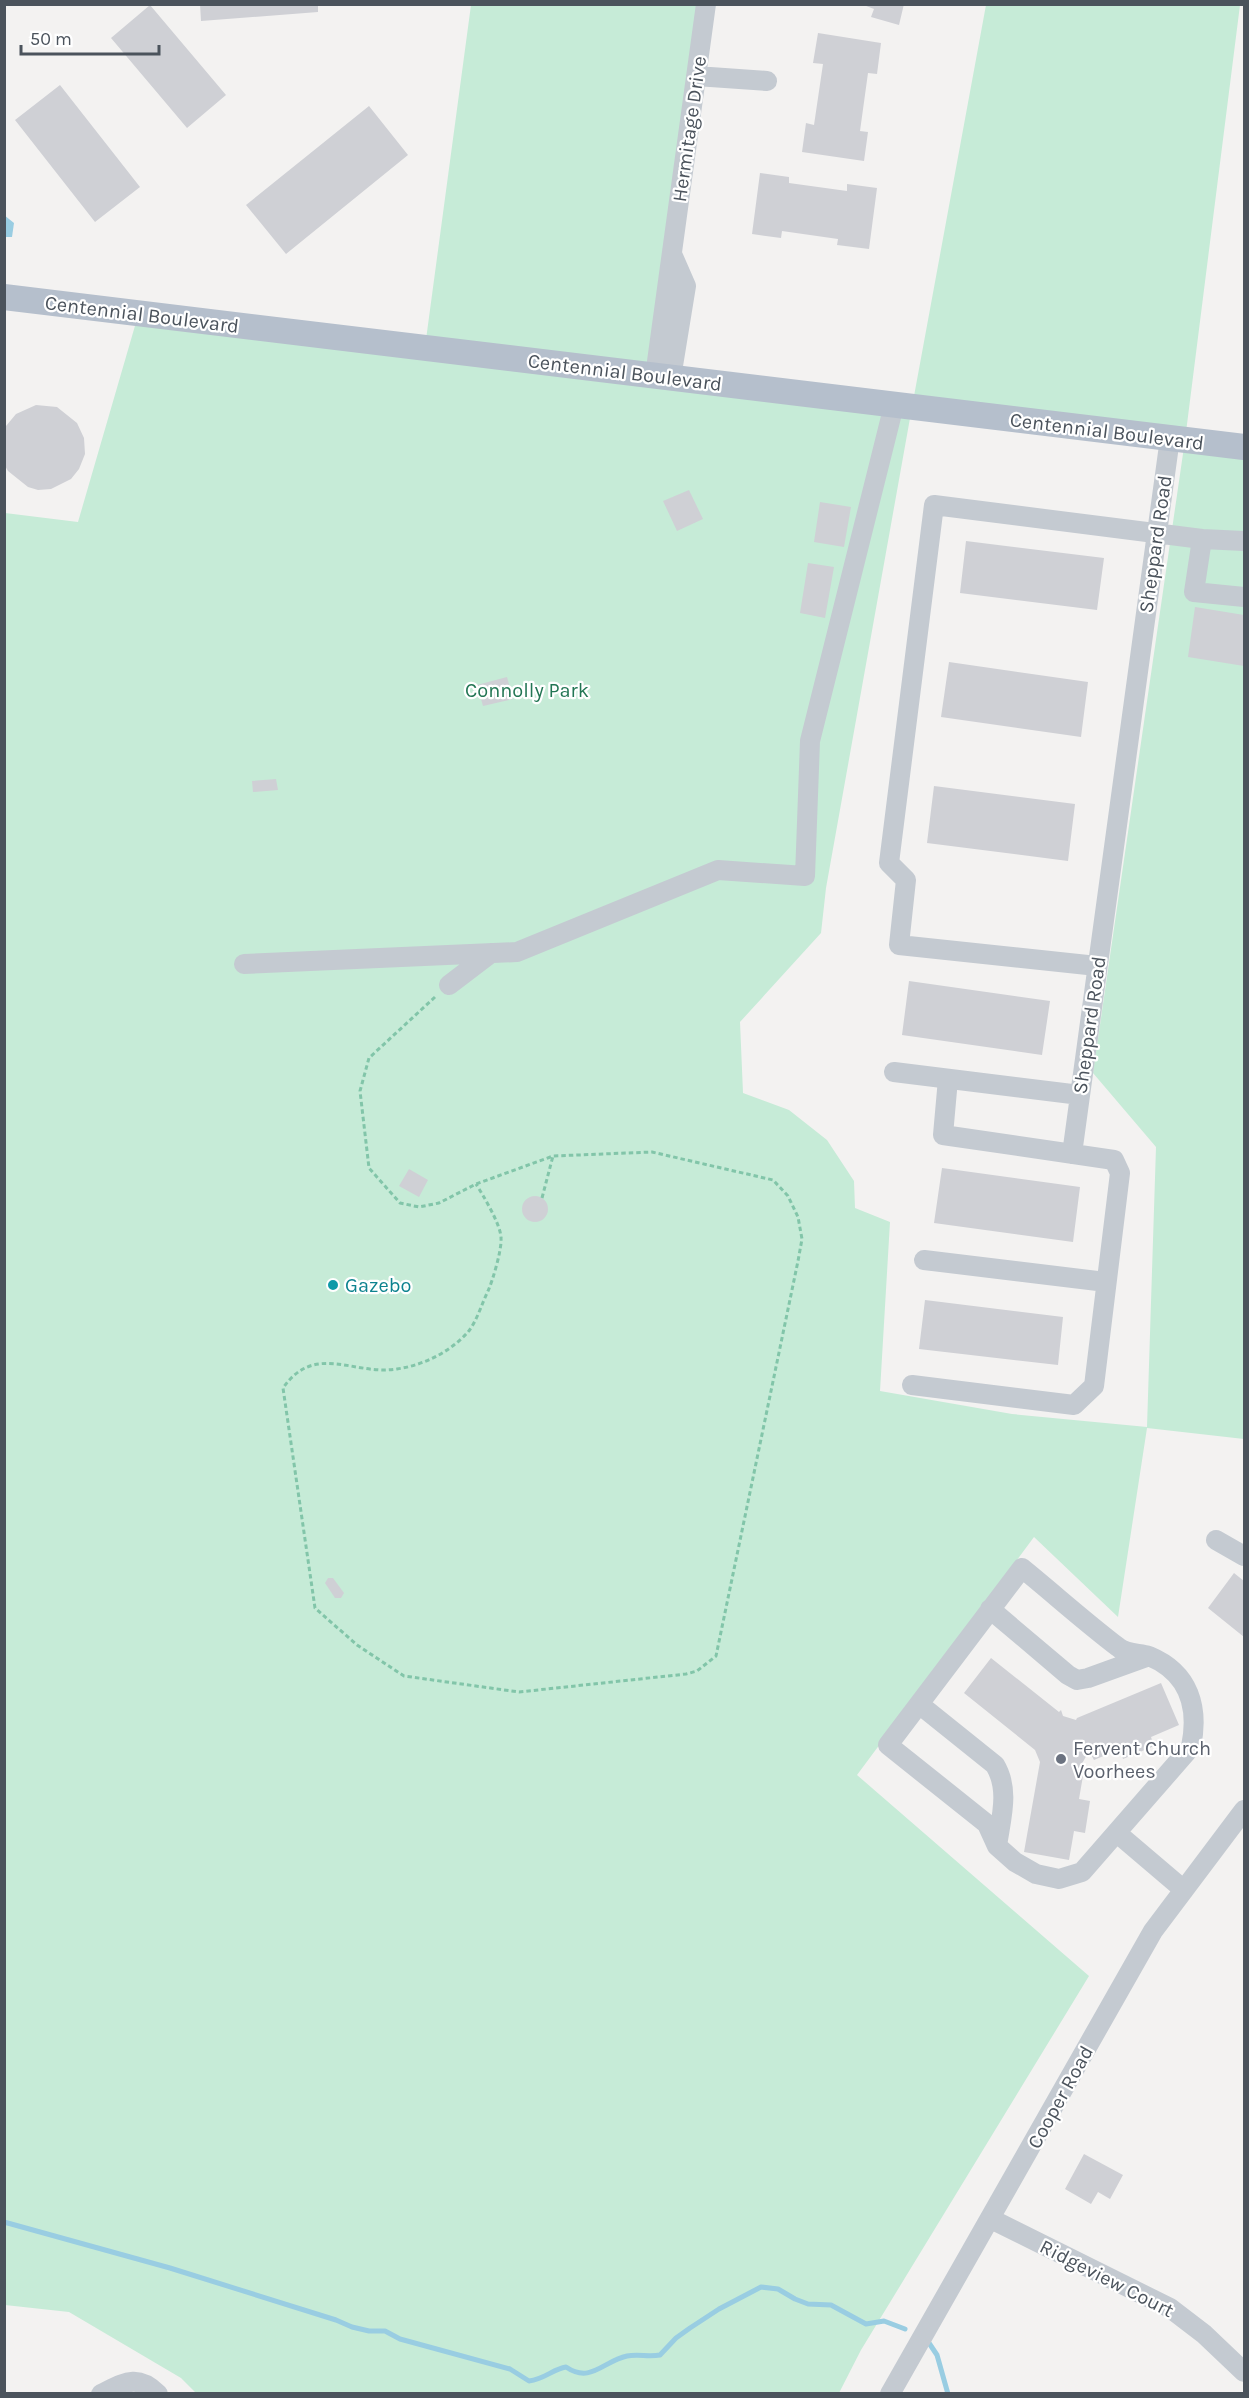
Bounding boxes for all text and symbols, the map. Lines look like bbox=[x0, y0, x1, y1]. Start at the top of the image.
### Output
scale bar bbox=[21, 18, 159, 56]
text: 50 m bbox=[30, 28, 72, 50]
street label: Hermitage Drive bbox=[668, 55, 711, 204]
street label: Centennial Boulevard bbox=[44, 291, 240, 338]
street label: Centennial Boulevard bbox=[527, 349, 723, 396]
street label: Centennial Boulevard bbox=[1009, 408, 1205, 455]
street label: Sheppard Road bbox=[1134, 474, 1177, 614]
park label: Connolly Park bbox=[465, 679, 589, 702]
street label: Sheppard Road bbox=[1068, 955, 1111, 1095]
place label: Gazebo bbox=[345, 1274, 411, 1297]
marker: Gazebo bbox=[326, 1278, 340, 1292]
place label: Fervent Church Voorhees bbox=[1073, 1737, 1211, 1783]
marker: Fervent Church Voorhees bbox=[1054, 1752, 1068, 1766]
street label: Cooper Road bbox=[1023, 2042, 1098, 2153]
street label: Ridgeview Court bbox=[1036, 2235, 1178, 2322]

